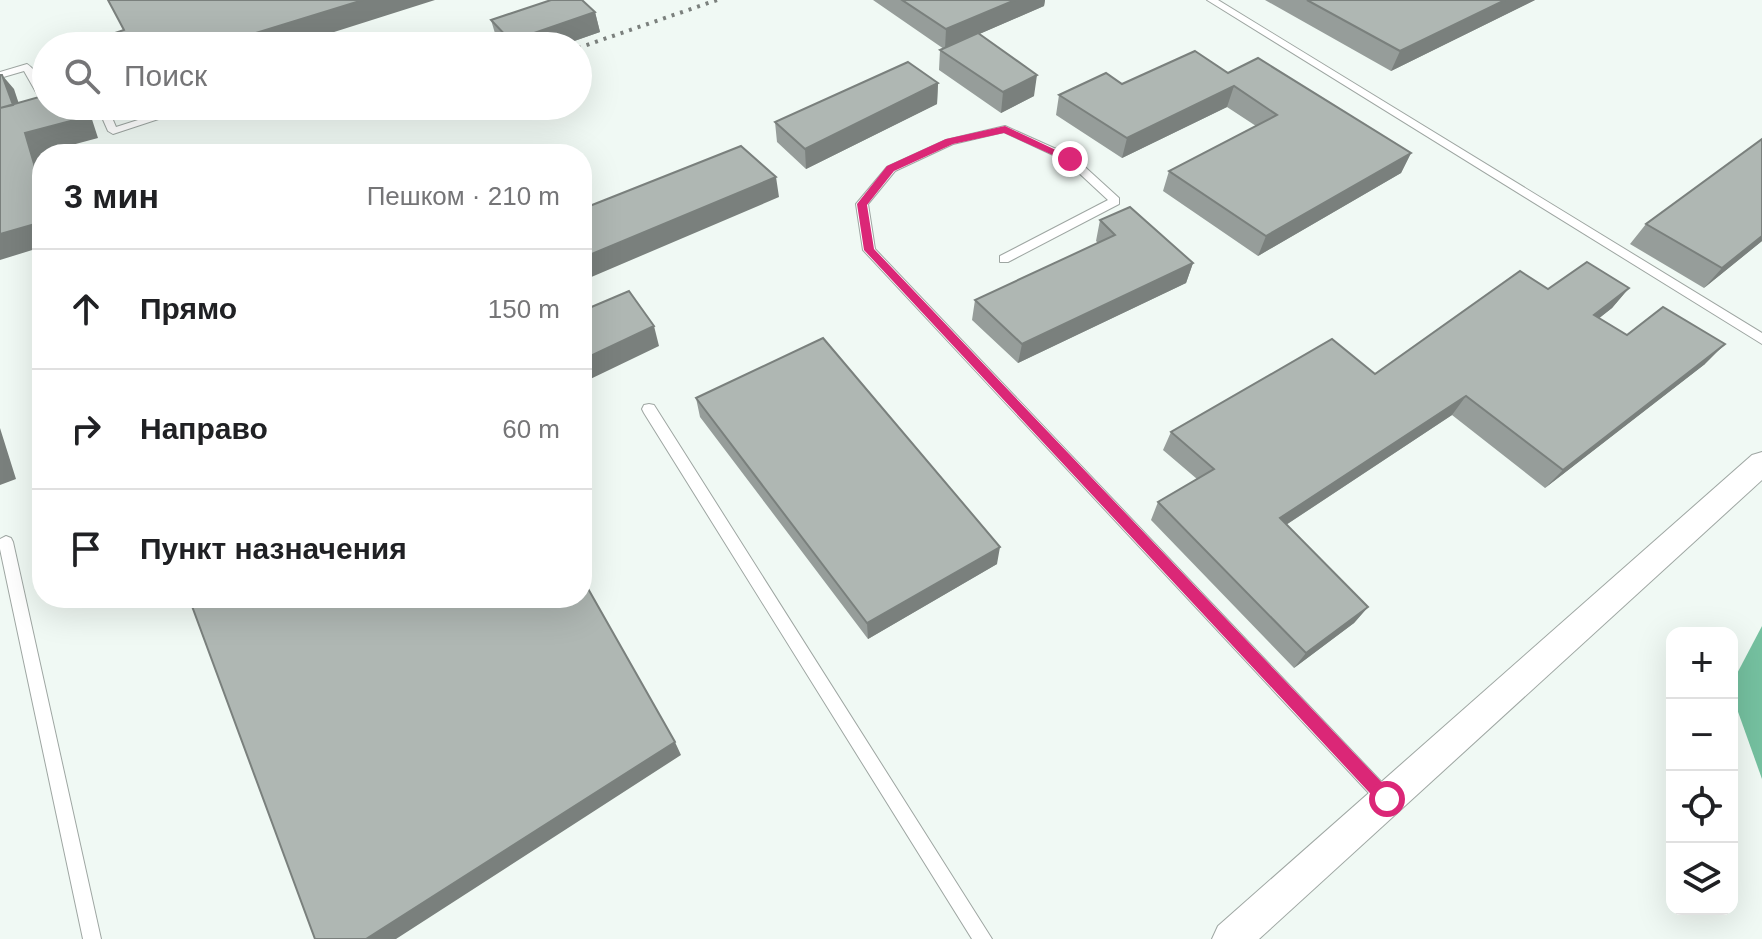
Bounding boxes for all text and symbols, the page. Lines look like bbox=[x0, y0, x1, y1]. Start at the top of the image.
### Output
search box bbox=[32, 32, 592, 120]
icon: search bbox=[60, 54, 104, 98]
text: Поиск bbox=[124, 59, 207, 92]
route end bbox=[1052, 141, 1088, 177]
text: 3 мин bbox=[64, 177, 159, 215]
text: Пешком · 210 m bbox=[367, 181, 560, 211]
icon: ahead bbox=[64, 287, 108, 331]
text: Прямо bbox=[140, 292, 237, 325]
text: 150 m bbox=[488, 294, 560, 324]
icon: right bbox=[64, 407, 108, 451]
text: Направо bbox=[140, 412, 268, 445]
text: 60 m bbox=[502, 414, 560, 444]
icon: arrive bbox=[64, 527, 108, 571]
text: Пункт назначения bbox=[140, 532, 407, 565]
map controls bbox=[1666, 627, 1738, 915]
button: + bbox=[1666, 627, 1738, 699]
button: − bbox=[1666, 699, 1738, 771]
button: locate bbox=[1666, 771, 1738, 843]
route start bbox=[1369, 781, 1405, 817]
button: layers bbox=[1666, 843, 1738, 915]

